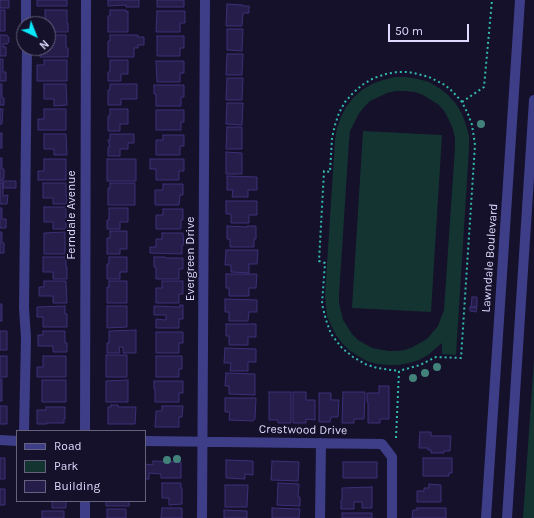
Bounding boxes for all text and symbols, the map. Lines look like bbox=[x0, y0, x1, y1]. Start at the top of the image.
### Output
north arrow bbox=[16, 16, 56, 56]
scale bar bbox=[390, 16, 471, 42]
text: 50 m bbox=[395, 24, 423, 38]
text: N bbox=[37, 37, 51, 52]
street label: Ferndale Avenue bbox=[65, 170, 79, 260]
street label: Lawndale Boulevard bbox=[479, 203, 501, 313]
street label: Evergreen Drive bbox=[184, 217, 198, 301]
street label: Crestwood Drive bbox=[259, 422, 347, 438]
legend bbox=[16, 430, 146, 502]
text: Road bbox=[54, 439, 82, 453]
text: Park bbox=[54, 459, 78, 473]
text: Building bbox=[54, 479, 100, 493]

